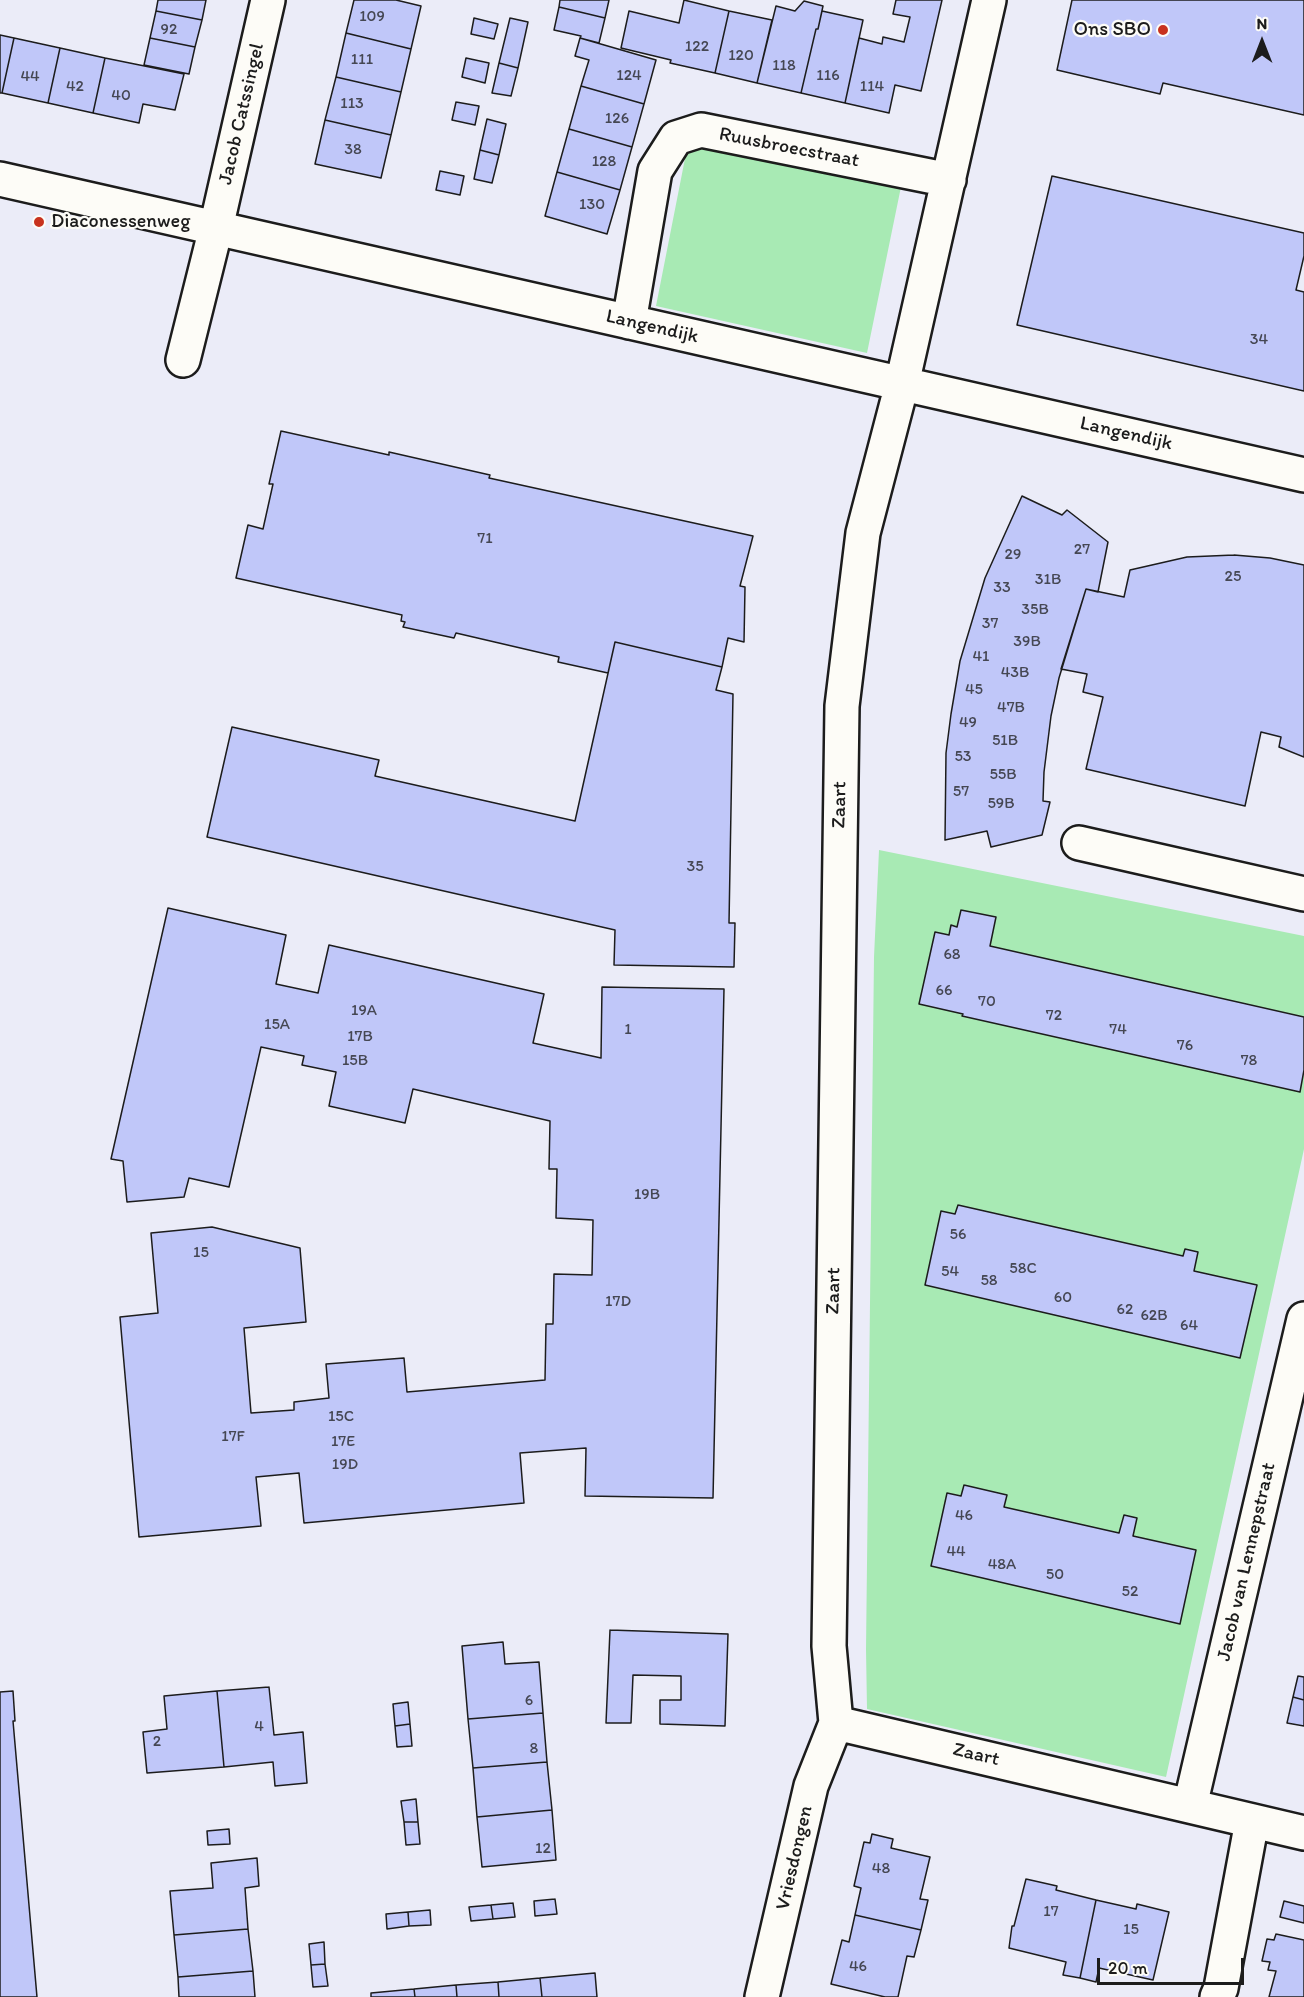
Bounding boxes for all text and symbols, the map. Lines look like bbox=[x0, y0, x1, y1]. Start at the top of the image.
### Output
house number: 109 bbox=[359, 7, 385, 27]
north arrow bbox=[1232, 12, 1292, 72]
text: N bbox=[1257, 14, 1267, 33]
place label: Ons SBO bbox=[1073, 18, 1151, 42]
house number: 92 bbox=[161, 20, 177, 40]
marker: Ons SBO bbox=[1156, 23, 1170, 37]
house number: 122 bbox=[685, 37, 709, 57]
street label: Jacob Catssingel bbox=[214, 41, 270, 187]
house number: 120 bbox=[728, 46, 754, 66]
house number: 111 bbox=[351, 50, 373, 70]
house number: 118 bbox=[772, 56, 796, 76]
house number: 124 bbox=[616, 66, 642, 86]
house number: 116 bbox=[816, 66, 840, 86]
house number: 44 bbox=[20, 67, 40, 87]
house number: 42 bbox=[66, 77, 84, 97]
house number: 114 bbox=[860, 77, 884, 97]
house number: 40 bbox=[111, 86, 131, 106]
house number: 113 bbox=[340, 94, 364, 114]
house number: 126 bbox=[605, 109, 629, 129]
street label: Ruusbroecstraat bbox=[717, 123, 861, 173]
house number: 38 bbox=[344, 140, 362, 160]
house number: 128 bbox=[592, 152, 616, 172]
house number: 130 bbox=[579, 195, 605, 215]
place label: Diaconessenweg bbox=[51, 210, 191, 234]
marker: Diaconessenweg bbox=[32, 215, 46, 229]
street label: Langendijk bbox=[603, 305, 701, 349]
house number: 34 bbox=[1250, 330, 1268, 350]
street label: Langendijk bbox=[1077, 412, 1175, 456]
house number: 71 bbox=[477, 529, 493, 549]
house number: 27 bbox=[1074, 540, 1090, 560]
house number: 29 bbox=[1005, 545, 1021, 565]
house number: 25 bbox=[1225, 567, 1241, 587]
house number: 31B bbox=[1035, 570, 1061, 590]
house number: 33 bbox=[993, 578, 1011, 598]
house number: 35B bbox=[1021, 600, 1049, 620]
house number: 37 bbox=[982, 614, 998, 634]
house number: 39B bbox=[1013, 632, 1041, 652]
house number: 41 bbox=[972, 647, 990, 667]
house number: 43B bbox=[1001, 663, 1029, 683]
house number: 45 bbox=[965, 680, 983, 700]
house number: 47B bbox=[997, 698, 1025, 718]
house number: 49 bbox=[959, 713, 977, 733]
house number: 51B bbox=[992, 731, 1018, 751]
house number: 53 bbox=[954, 747, 972, 767]
house number: 55B bbox=[989, 765, 1017, 785]
street label: Zaart bbox=[828, 781, 852, 829]
house number: 57 bbox=[953, 782, 969, 802]
house number: 59B bbox=[987, 794, 1015, 814]
house number: 35 bbox=[686, 857, 704, 877]
house number: 68 bbox=[943, 945, 961, 965]
house number: 66 bbox=[936, 981, 952, 1001]
house number: 70 bbox=[978, 992, 996, 1012]
house number: 19A bbox=[351, 1001, 377, 1021]
house number: 72 bbox=[1046, 1006, 1062, 1026]
house number: 15A bbox=[264, 1015, 290, 1035]
house number: 1 bbox=[624, 1020, 632, 1040]
house number: 74 bbox=[1109, 1020, 1127, 1040]
house number: 17B bbox=[347, 1027, 373, 1047]
house number: 76 bbox=[1177, 1036, 1193, 1056]
house number: 15B bbox=[342, 1051, 368, 1071]
house number: 78 bbox=[1241, 1051, 1257, 1071]
house number: 19B bbox=[634, 1185, 660, 1205]
house number: 56 bbox=[950, 1225, 966, 1245]
house number: 15 bbox=[193, 1243, 209, 1263]
house number: 58C bbox=[1009, 1259, 1037, 1279]
house number: 54 bbox=[941, 1262, 959, 1282]
street label: Zaart bbox=[822, 1267, 846, 1315]
house number: 58 bbox=[980, 1271, 998, 1291]
house number: 60 bbox=[1054, 1288, 1072, 1308]
house number: 17D bbox=[605, 1292, 631, 1312]
house number: 62 bbox=[1117, 1300, 1133, 1320]
house number: 62B bbox=[1140, 1306, 1168, 1326]
house number: 64 bbox=[1180, 1316, 1198, 1336]
house number: 15C bbox=[328, 1407, 354, 1427]
house number: 17F bbox=[221, 1427, 245, 1447]
house number: 17E bbox=[331, 1432, 355, 1452]
house number: 19D bbox=[332, 1455, 358, 1475]
street label: Jacob van Lennepstraat bbox=[1212, 1460, 1282, 1664]
house number: 46 bbox=[955, 1506, 973, 1526]
house number: 44 bbox=[946, 1542, 966, 1562]
house number: 48A bbox=[988, 1555, 1016, 1575]
house number: 50 bbox=[1046, 1565, 1064, 1585]
house number: 52 bbox=[1122, 1582, 1138, 1602]
house number: 6 bbox=[525, 1691, 533, 1711]
house number: 4 bbox=[254, 1717, 264, 1737]
house number: 2 bbox=[153, 1732, 161, 1752]
street label: Zaart bbox=[950, 1738, 1002, 1772]
house number: 8 bbox=[530, 1739, 538, 1759]
street label: Vriesdongen bbox=[771, 1803, 819, 1913]
house number: 12 bbox=[535, 1839, 551, 1859]
house number: 48 bbox=[872, 1859, 890, 1879]
house number: 17 bbox=[1043, 1902, 1059, 1922]
house number: 15 bbox=[1123, 1920, 1139, 1940]
scale bar bbox=[1100, 1946, 1247, 1984]
house number: 46 bbox=[849, 1957, 867, 1977]
text: 20 m bbox=[1108, 1957, 1148, 1979]

